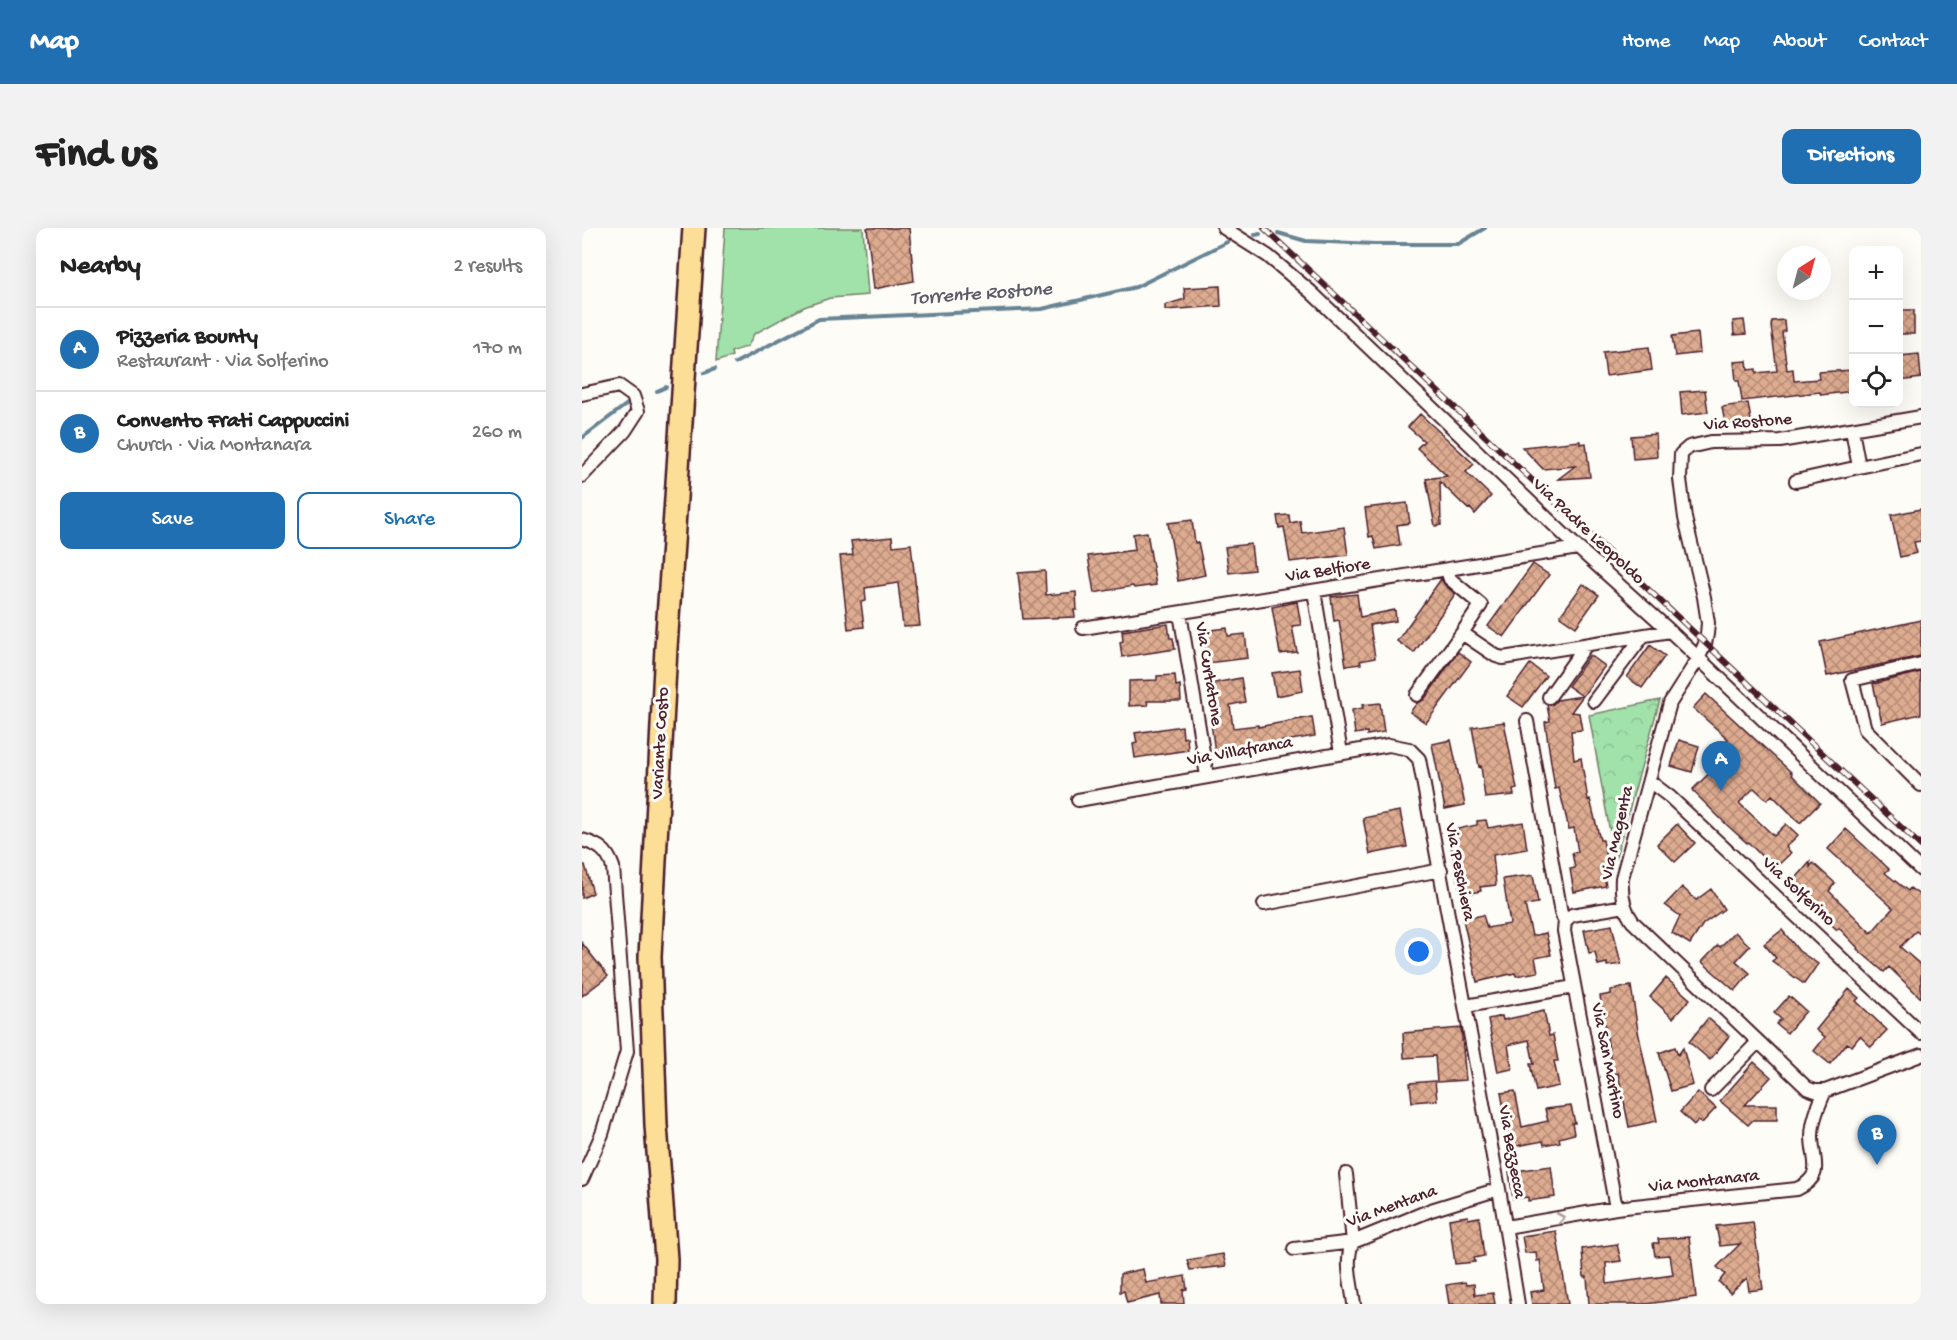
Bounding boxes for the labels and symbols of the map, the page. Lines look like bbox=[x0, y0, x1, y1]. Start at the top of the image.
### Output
north arrow bbox=[1777, 246, 1831, 300]
water label: Torrente Rostone bbox=[909, 279, 1053, 311]
street label: Via Rostone bbox=[1702, 409, 1793, 437]
street label: Via Padre Leopoldo bbox=[1527, 474, 1648, 589]
street label: Via Belfiore bbox=[1283, 554, 1372, 588]
street label: Via Curtatone bbox=[1189, 620, 1227, 728]
street label: Variante Costo bbox=[648, 686, 674, 801]
street label: Via Villafranca bbox=[1185, 732, 1295, 772]
pin: A bbox=[1702, 742, 1740, 791]
street label: Via Magenta bbox=[1597, 783, 1639, 883]
street label: Via Peschiera bbox=[1439, 820, 1479, 924]
street label: Via Solferino bbox=[1756, 852, 1839, 931]
your location bbox=[1404, 937, 1433, 966]
street label: Via San Martino bbox=[1585, 1000, 1629, 1121]
street label: Via Bezzecca bbox=[1492, 1103, 1530, 1201]
pin: B bbox=[1858, 1116, 1896, 1165]
street label: Via Montanara bbox=[1647, 1166, 1761, 1198]
street label: Via Mentana bbox=[1343, 1181, 1441, 1233]
one-way arrow bbox=[1556, 1212, 1566, 1225]

